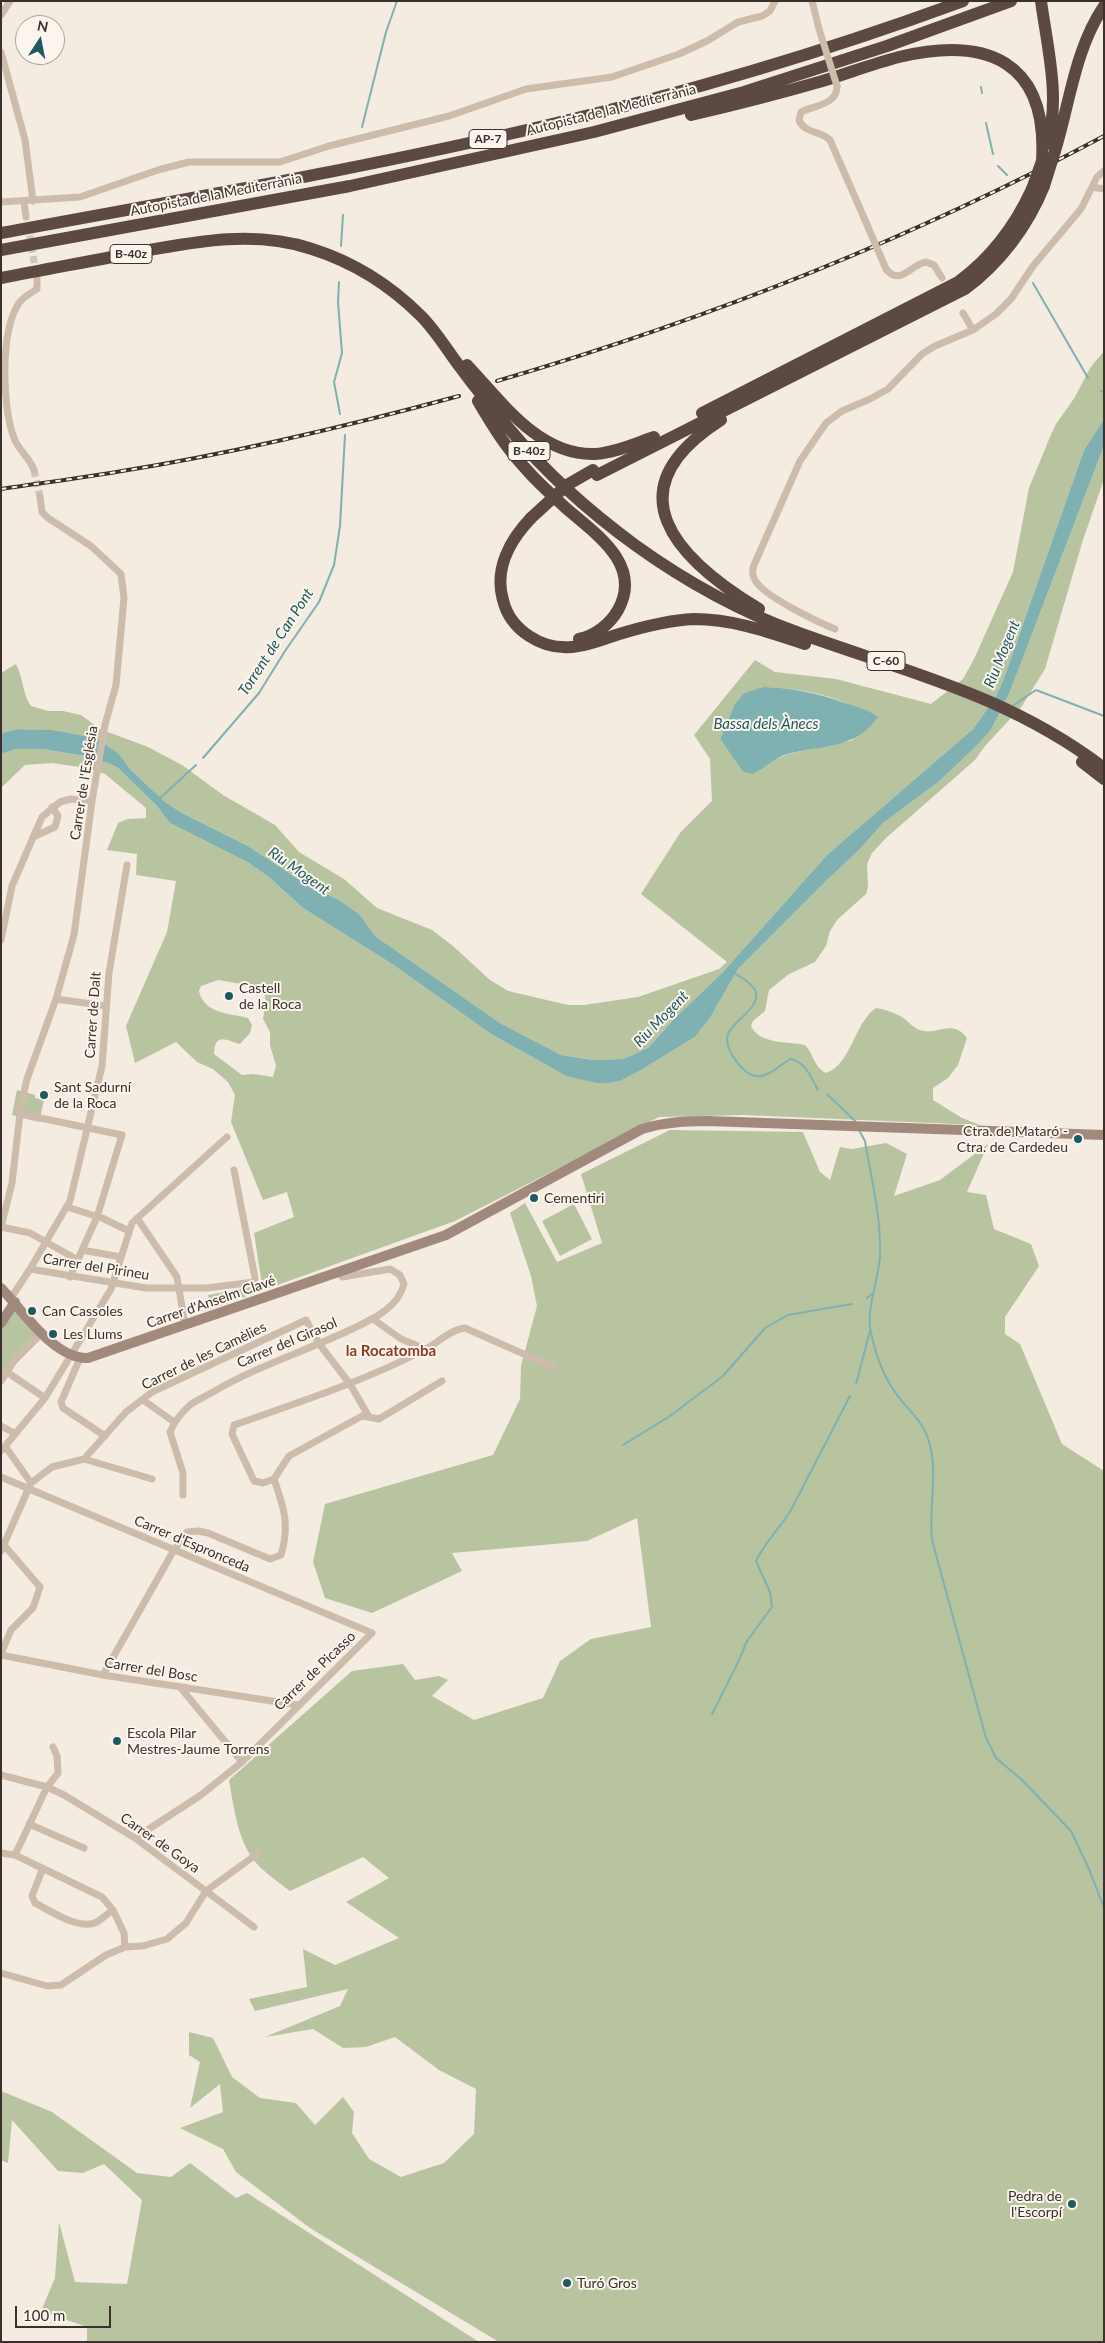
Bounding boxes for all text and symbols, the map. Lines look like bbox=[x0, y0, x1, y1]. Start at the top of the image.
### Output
north arrow bbox=[15, 15, 65, 65]
text: N bbox=[36, 16, 50, 35]
street label: Autopista de la Mediterrània bbox=[524, 81, 698, 139]
road number: AP-7 bbox=[469, 130, 507, 148]
street label: Autopista de la Mediterrània bbox=[129, 170, 303, 220]
road number: B-40z bbox=[110, 244, 152, 264]
road number: B-40z bbox=[508, 442, 550, 461]
water label: Torrent de Can Pont bbox=[235, 585, 317, 699]
water label: Riu Mogent bbox=[980, 618, 1024, 690]
road number: C-60 bbox=[867, 651, 905, 670]
water label: Bassa dels Ànecs bbox=[713, 715, 819, 733]
street label: Carrer de l'Església bbox=[67, 725, 101, 841]
water label: Riu Mogent bbox=[265, 843, 333, 899]
street label: Carrer de Dalt bbox=[82, 971, 104, 1059]
place label: Castell de la Roca bbox=[239, 980, 302, 1012]
water label: Riu Mogent bbox=[630, 987, 692, 1051]
marker: Castell de la Roca bbox=[223, 990, 235, 1002]
place label: Sant Sadurní de la Roca bbox=[54, 1079, 131, 1112]
marker: Sant Sadurní de la Roca bbox=[38, 1089, 50, 1101]
place label: Ctra. de Mataró - Ctra. de Cardedeu bbox=[957, 1123, 1068, 1156]
marker: Ctra. de Mataró - Ctra. de Cardedeu bbox=[1072, 1133, 1084, 1145]
place label: Cementiri bbox=[544, 1190, 604, 1206]
marker: Cementiri bbox=[528, 1192, 540, 1204]
street label: Carrer del Pirineu bbox=[42, 1250, 150, 1284]
street label: Carrer d'Anselm Clavé bbox=[144, 1272, 278, 1332]
place label: Can Cassoles bbox=[42, 1303, 123, 1319]
marker: Can Cassoles bbox=[26, 1305, 38, 1317]
street label: Carrer del Girasol bbox=[234, 1314, 340, 1372]
street label: Carrer de les Camèlies bbox=[139, 1318, 269, 1394]
place label: Les Llums bbox=[63, 1326, 123, 1342]
marker: Les Llums bbox=[47, 1328, 59, 1340]
district label: la Rocatomba bbox=[346, 1342, 436, 1360]
street label: Carrer d'Espronceda bbox=[132, 1512, 252, 1576]
street label: Carrer de Picasso bbox=[271, 1628, 359, 1714]
street label: Carrer del Bosc bbox=[103, 1654, 199, 1686]
place label: Escola Pilar Mestres-Jaume Torrens bbox=[127, 1725, 270, 1758]
marker: Escola Pilar Mestres-Jaume Torrens bbox=[111, 1735, 123, 1747]
street label: Carrer de Goya bbox=[117, 1809, 203, 1877]
place label: Pedra de l'Escorpí bbox=[1008, 2188, 1062, 2220]
marker: Pedra de l'Escorpí bbox=[1066, 2198, 1078, 2210]
place label: Turó Gros bbox=[577, 2275, 637, 2291]
marker: Turó Gros bbox=[561, 2277, 573, 2289]
scale bar bbox=[18, 2296, 114, 2328]
text: 100 m bbox=[23, 2306, 65, 2324]

